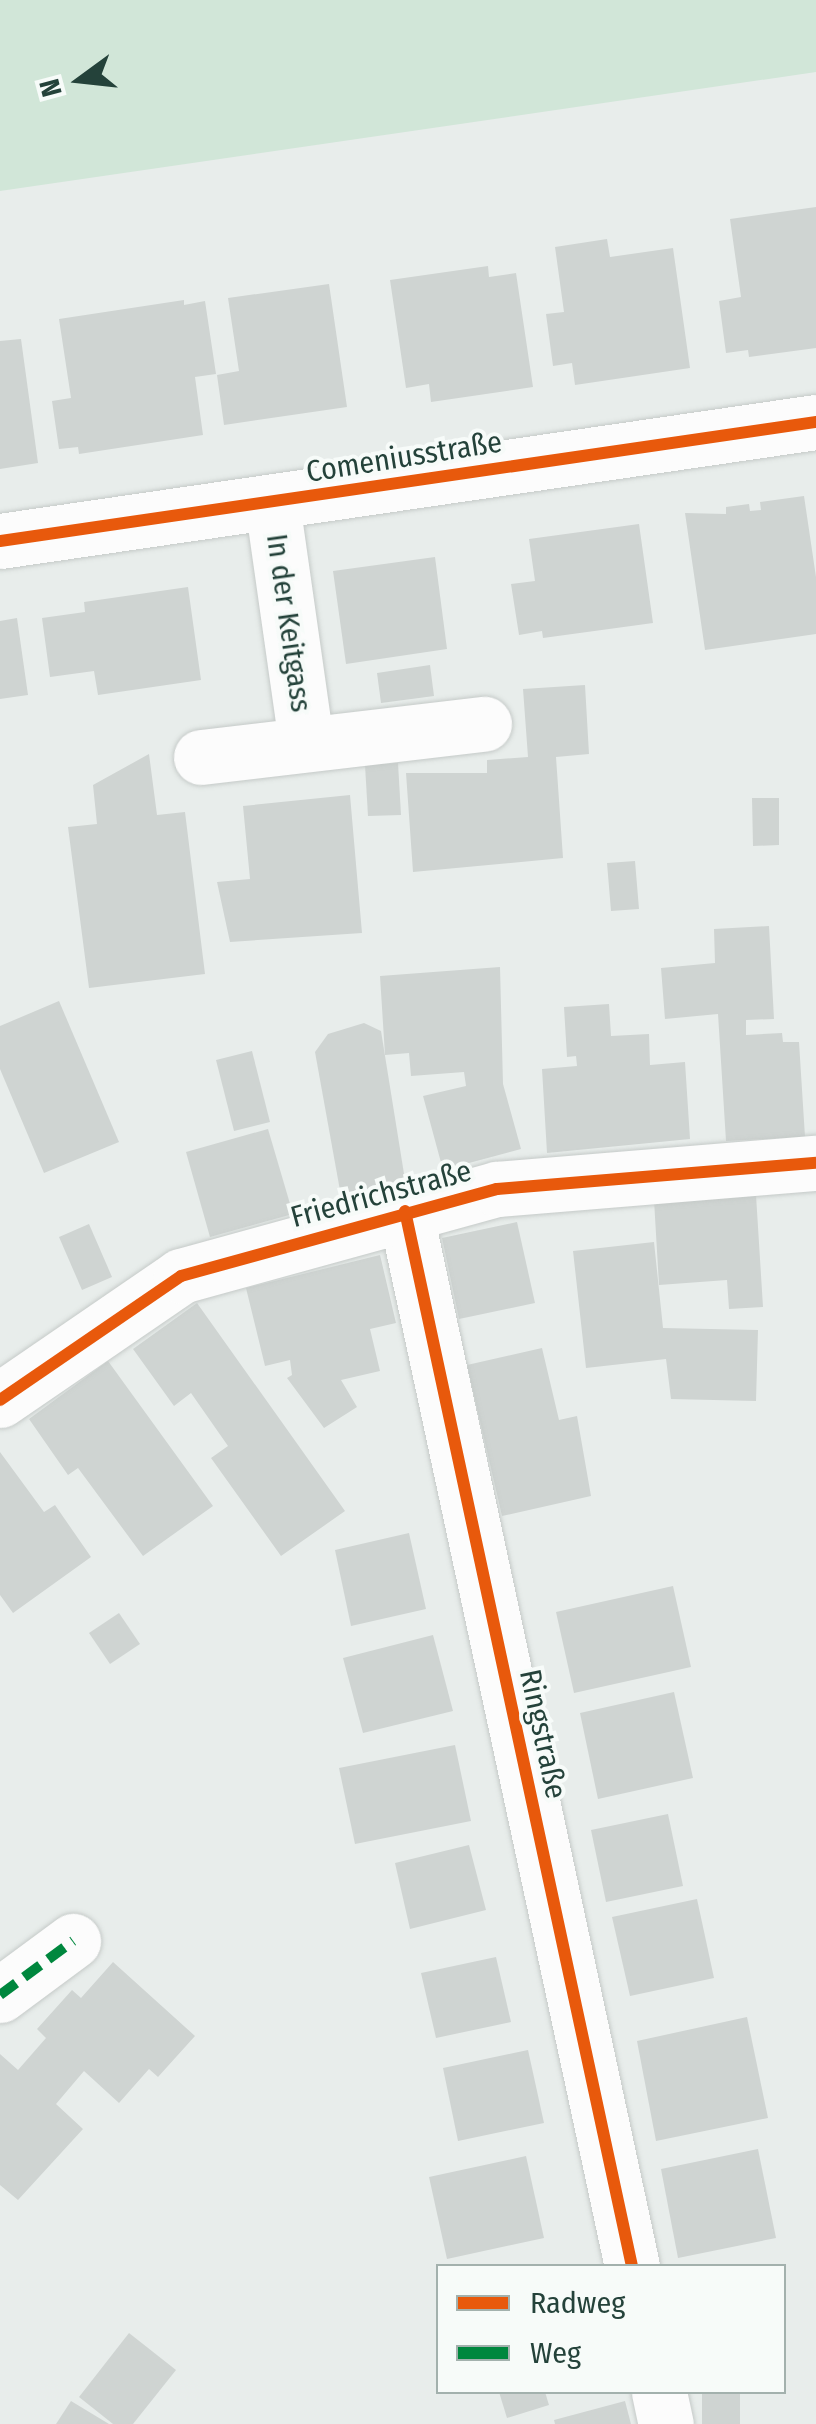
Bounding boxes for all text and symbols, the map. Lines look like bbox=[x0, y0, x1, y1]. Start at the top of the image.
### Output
north arrow bbox=[30, 30, 130, 130]
text: N bbox=[32, 76, 69, 100]
street label: Comeniusstraße bbox=[304, 424, 504, 490]
street label: In der Keitgass bbox=[259, 532, 319, 714]
street label: Friedrichstraße bbox=[287, 1153, 475, 1235]
street label: Ringstraße bbox=[512, 1666, 574, 1802]
legend bbox=[436, 2264, 786, 2394]
text: Radweg bbox=[530, 2285, 625, 2321]
text: Weg bbox=[530, 2335, 581, 2371]

